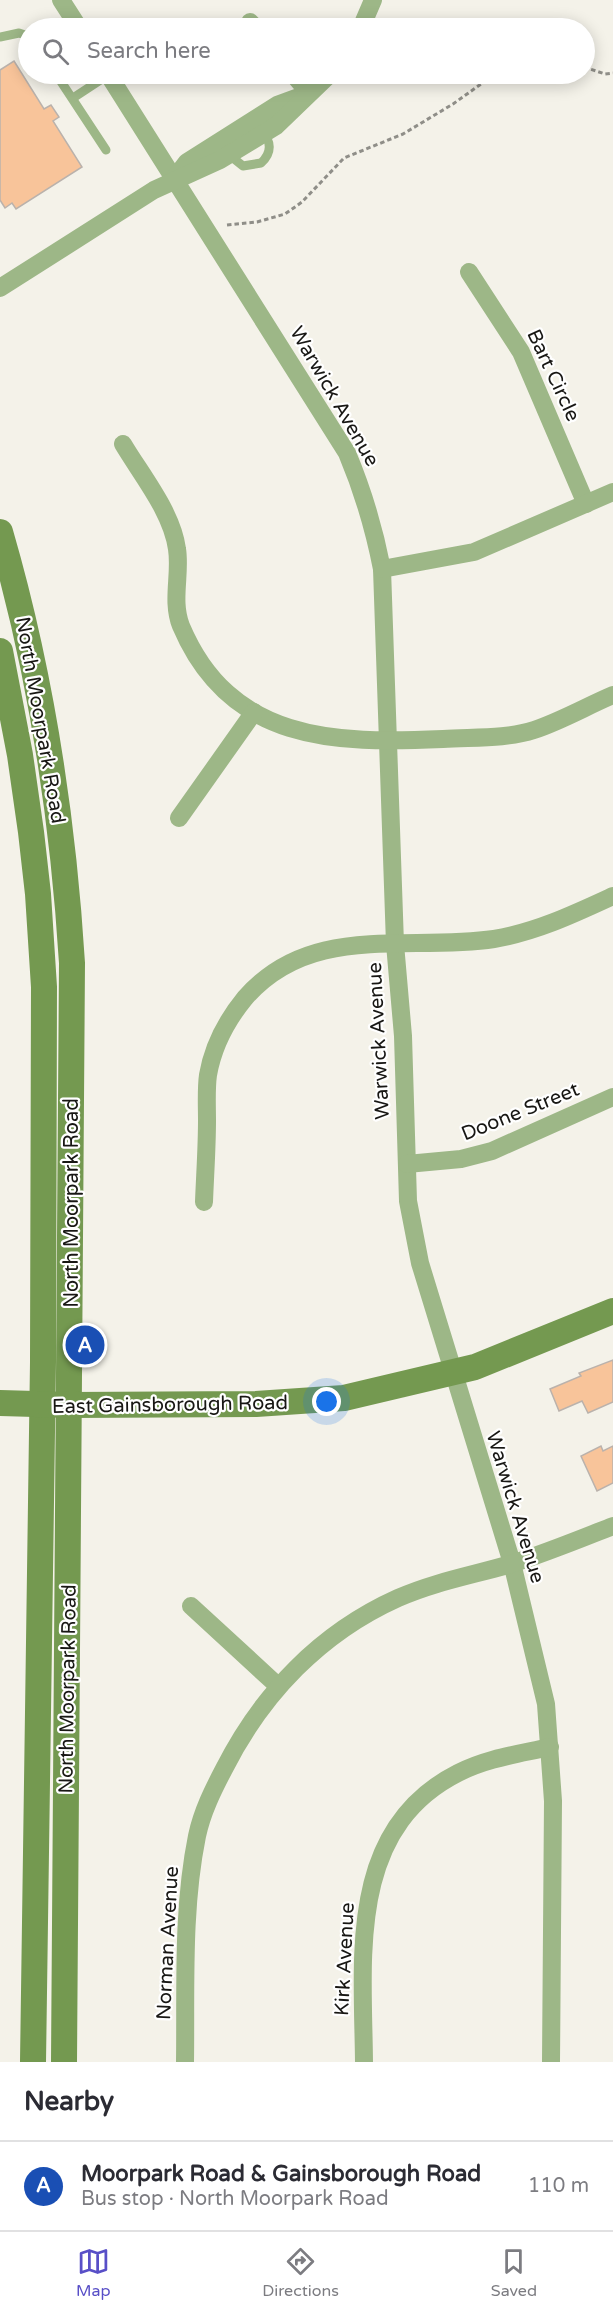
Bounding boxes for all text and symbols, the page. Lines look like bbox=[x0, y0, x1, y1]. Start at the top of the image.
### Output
search box bbox=[18, 18, 595, 84]
icon: search bbox=[39, 35, 72, 68]
text: Search here bbox=[87, 38, 211, 64]
street label: Warwick Avenue bbox=[284, 322, 384, 471]
street label: Bart Circle bbox=[521, 326, 585, 425]
street label: North Moorpark Road bbox=[10, 615, 70, 825]
street label: Warwick Avenue bbox=[363, 962, 395, 1120]
street label: Doone Street bbox=[458, 1077, 583, 1146]
street label: North Moorpark Road bbox=[60, 1098, 84, 1308]
pin: A bbox=[66, 1322, 104, 1368]
your location bbox=[312, 1387, 341, 1416]
street label: East Gainsborough Road bbox=[52, 1391, 288, 1419]
street label: Warwick Avenue bbox=[481, 1428, 550, 1586]
street label: North Moorpark Road bbox=[54, 1584, 82, 1794]
street label: Norman Avenue bbox=[152, 1865, 184, 2021]
street label: Kirk Avenue bbox=[330, 1902, 360, 2016]
text: Nearby bbox=[24, 2086, 114, 2117]
text: Moorpark Road & Gainsborough Road bbox=[81, 2161, 481, 2187]
text: A bbox=[36, 2174, 51, 2198]
text: 110 m bbox=[528, 2174, 589, 2198]
text: Bus stop · North Moorpark Road bbox=[81, 2187, 389, 2211]
tab: Map bbox=[76, 2245, 110, 2301]
tab: Directions bbox=[262, 2245, 339, 2301]
tab: Saved bbox=[491, 2245, 537, 2301]

